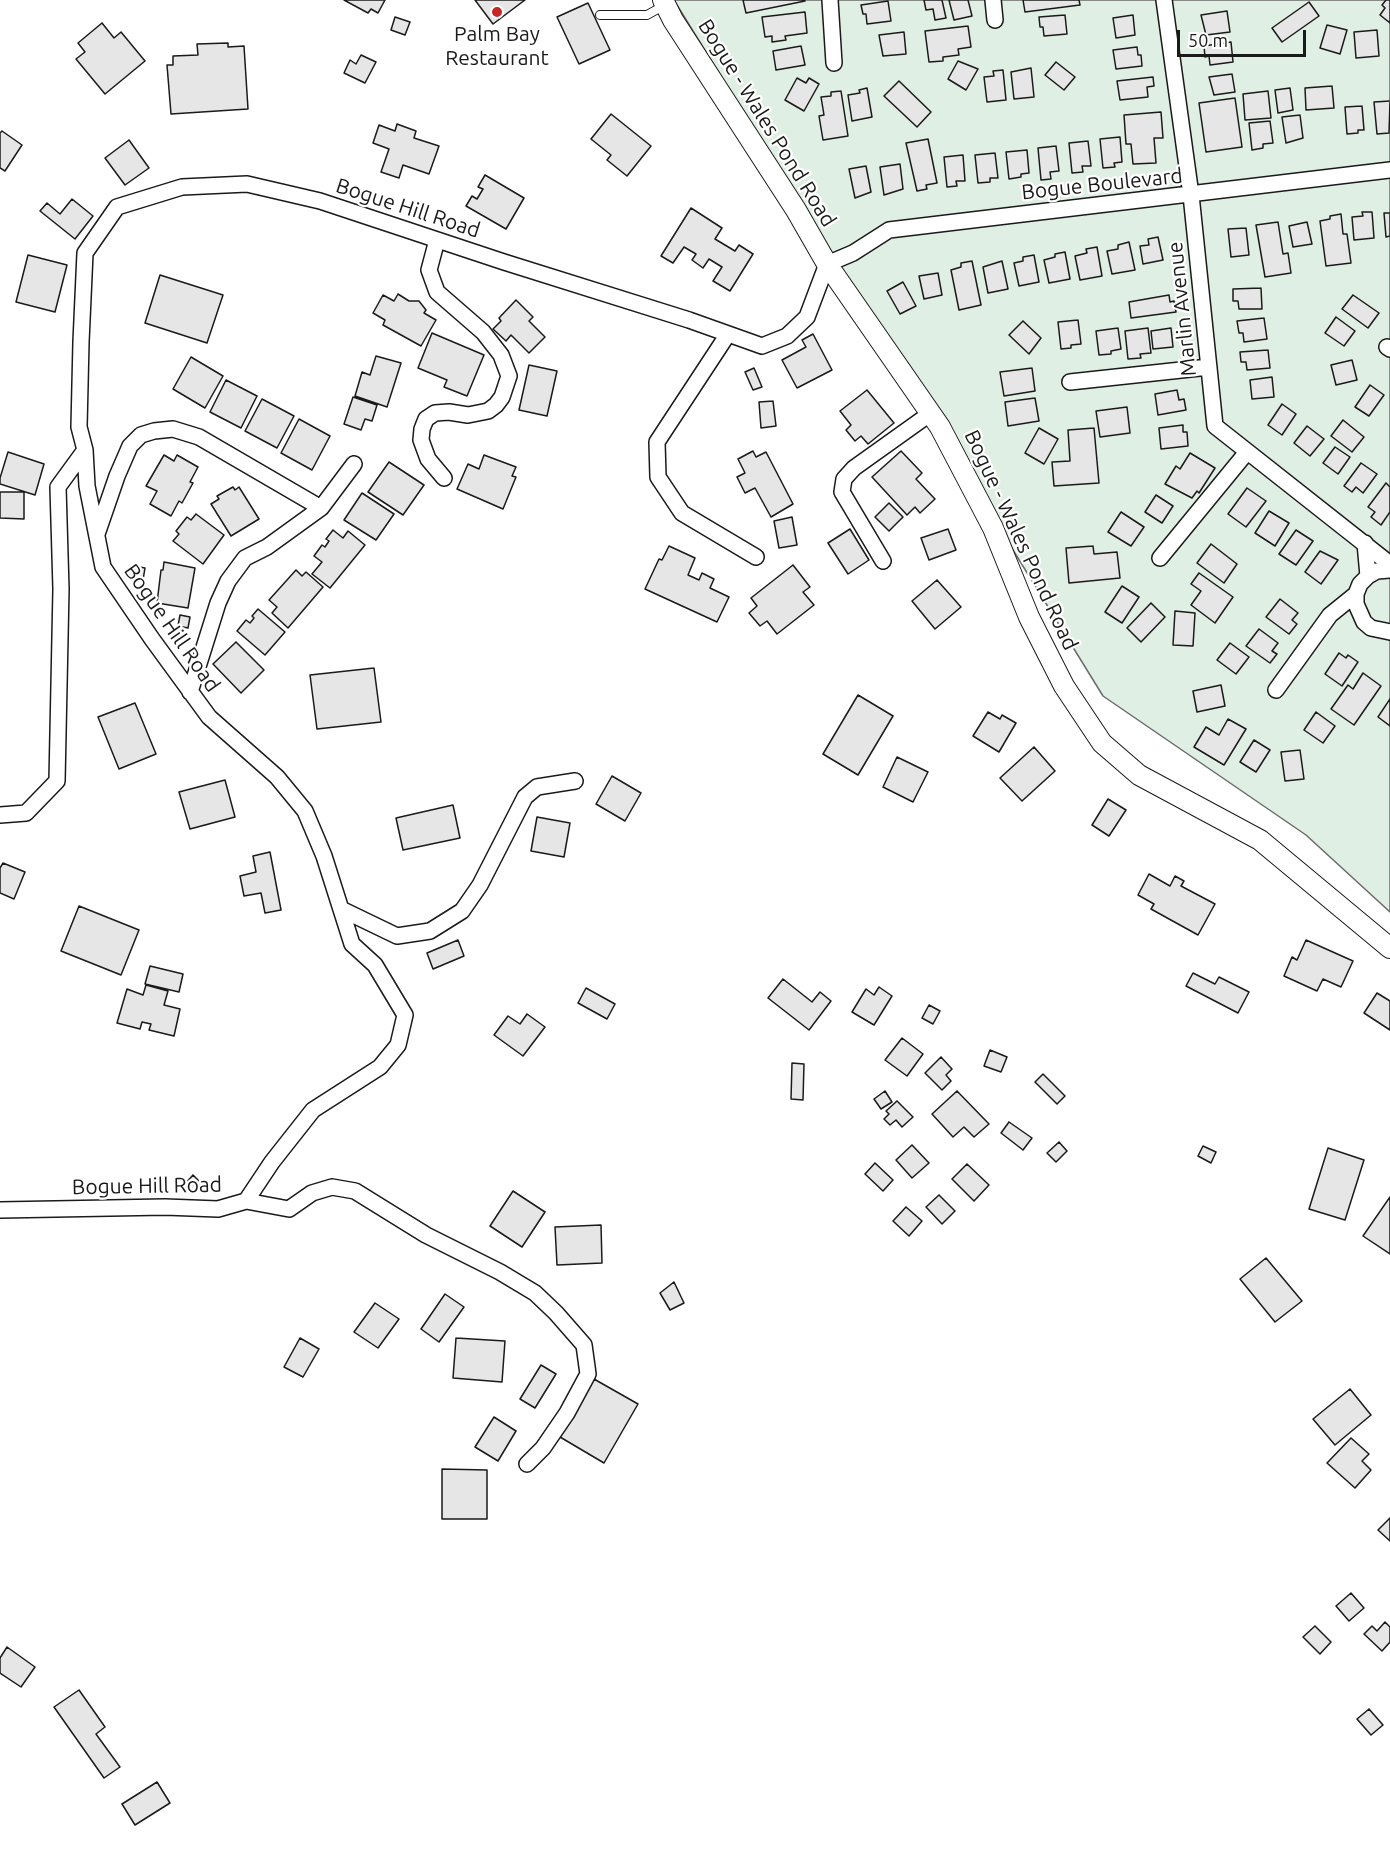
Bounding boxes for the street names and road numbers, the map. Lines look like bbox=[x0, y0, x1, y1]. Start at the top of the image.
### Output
street label: Bogue - Wales Pond Road bbox=[693, 15, 841, 231]
street label: Bogue Boulevard bbox=[1020, 163, 1184, 205]
street label: Bogue Hill Road bbox=[333, 173, 483, 243]
street label: Marlin Avenue bbox=[1162, 240, 1202, 378]
street label: Bogue - Wales Pond Road bbox=[959, 426, 1083, 654]
street label: Bogue Hill Road bbox=[119, 559, 225, 697]
street label: Bogue Hill Road bbox=[72, 1172, 222, 1200]

